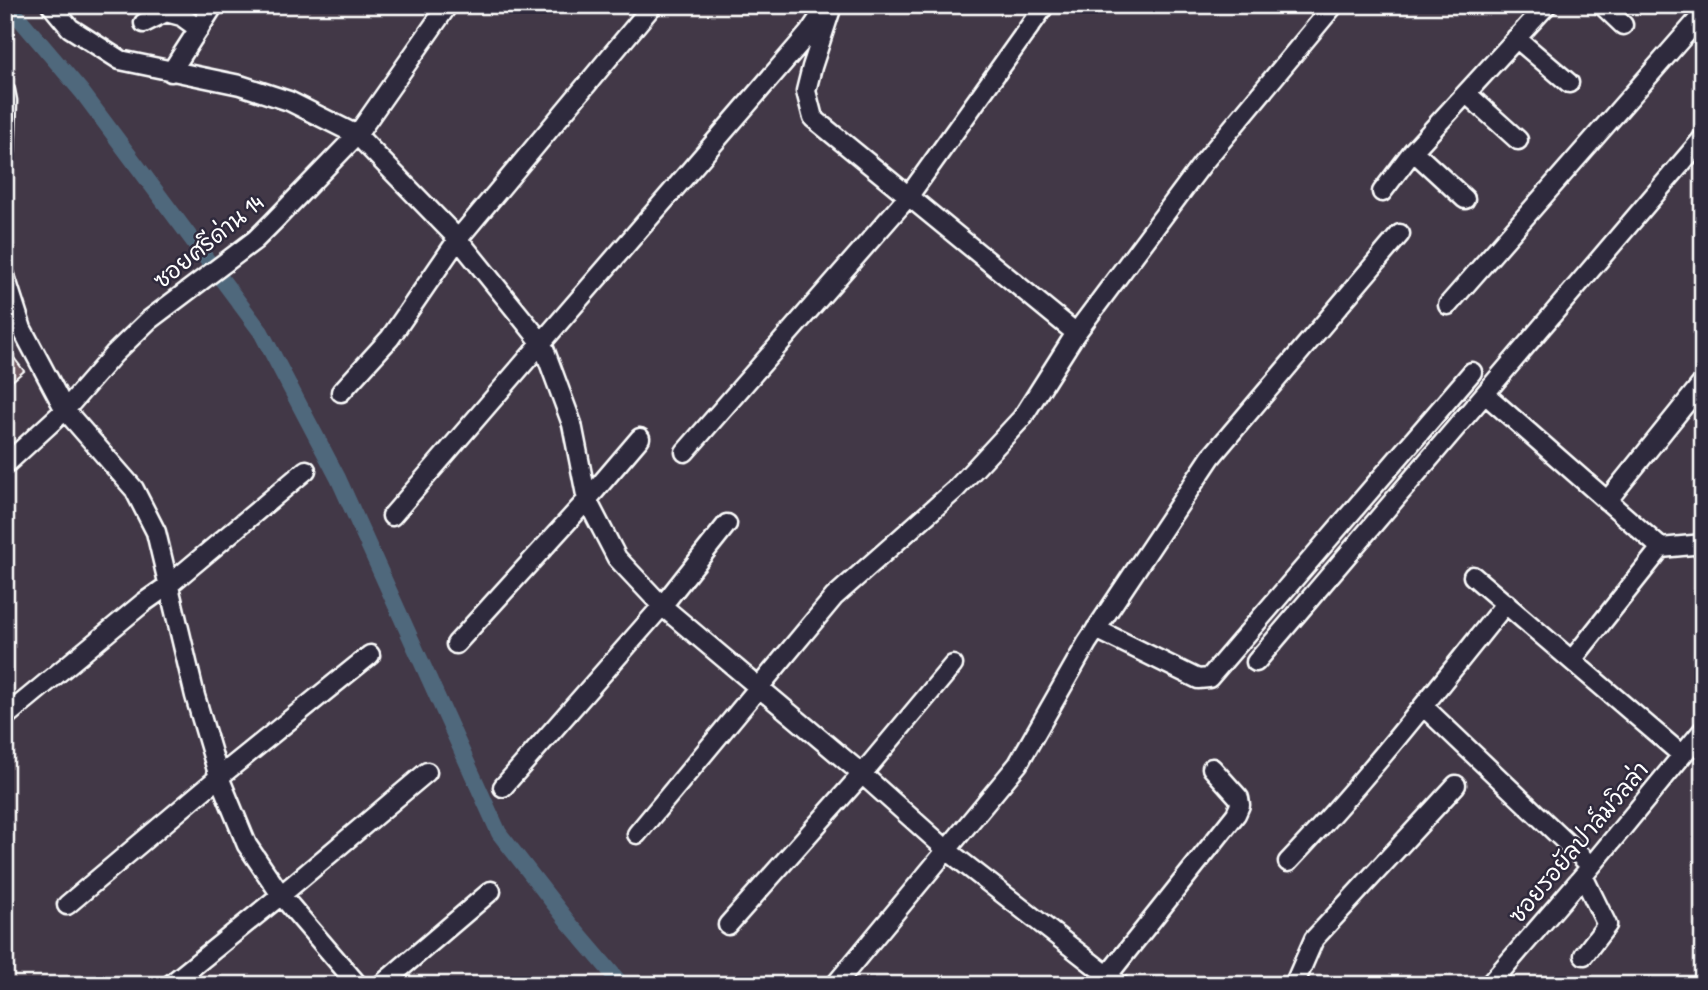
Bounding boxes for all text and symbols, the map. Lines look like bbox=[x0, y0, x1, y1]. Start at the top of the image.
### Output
street label: ซอยศรีด่าน 14 bbox=[146, 187, 270, 295]
street label: ซอยรอยัลปาล์มวิลล่า bbox=[1501, 754, 1655, 930]

